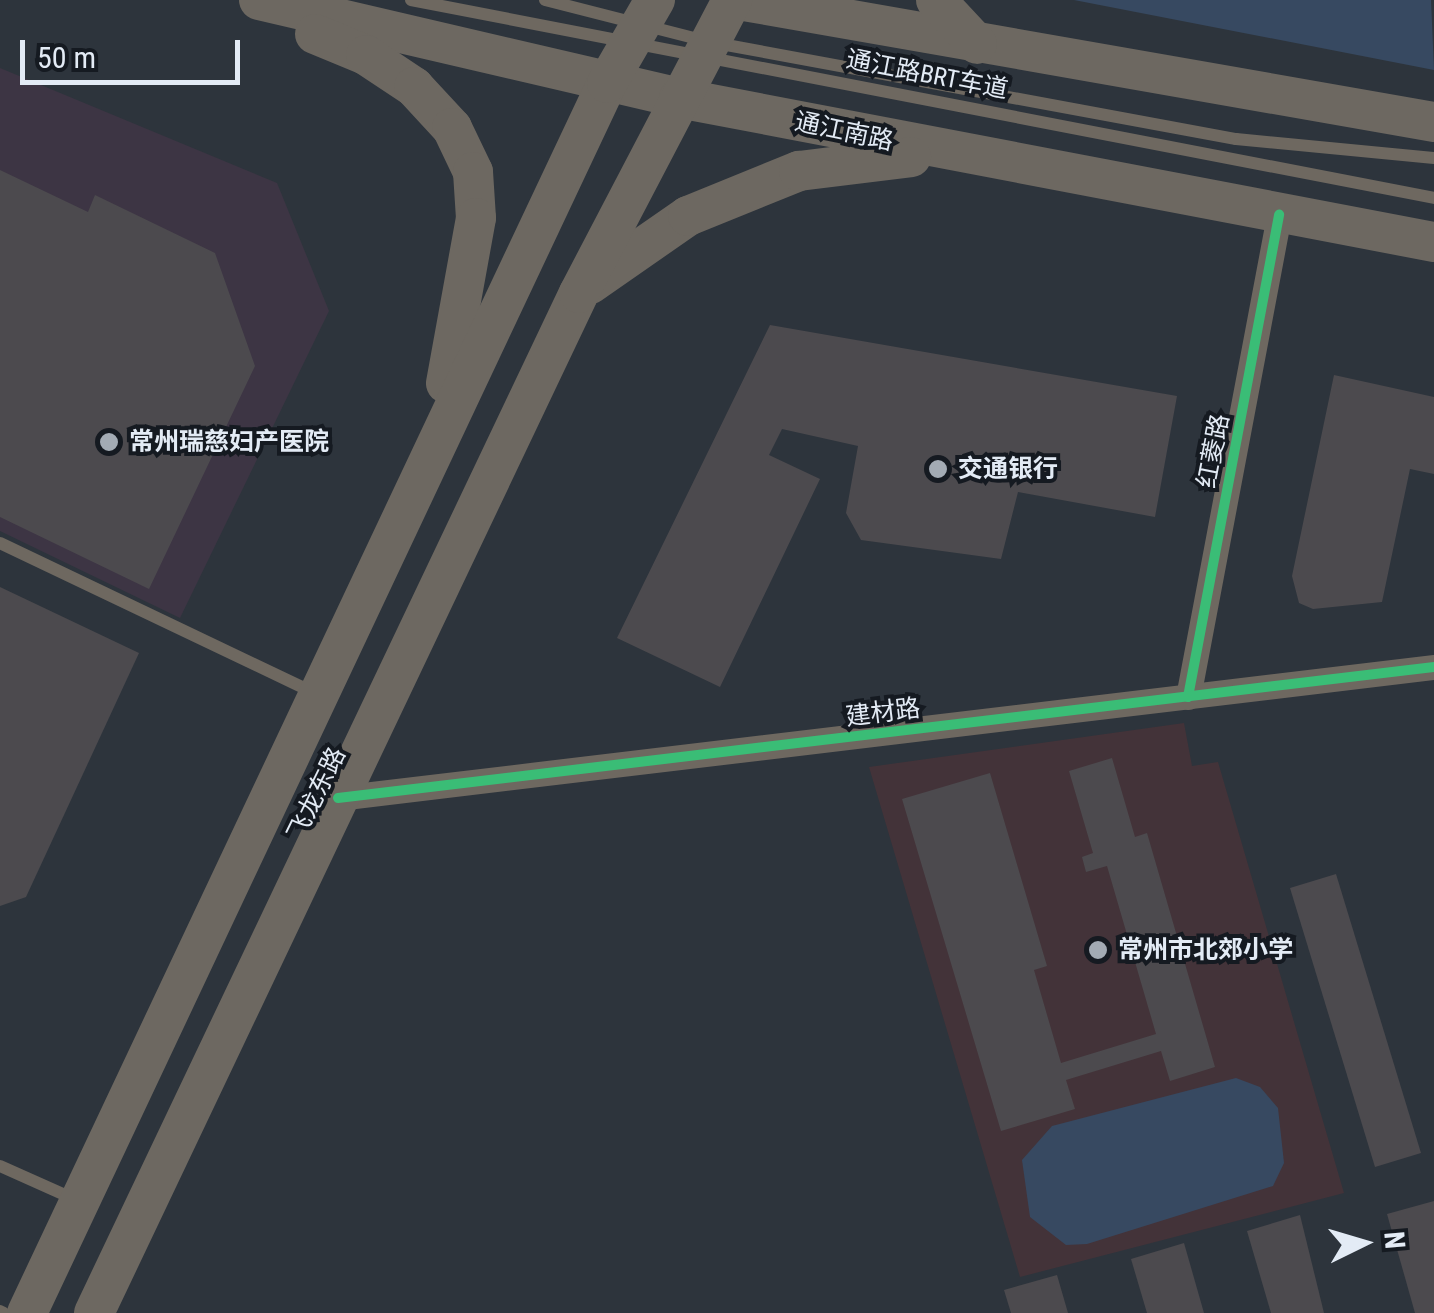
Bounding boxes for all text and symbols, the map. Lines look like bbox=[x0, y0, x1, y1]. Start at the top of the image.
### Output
scale bar bbox=[25, 20, 245, 82]
text: 50 m bbox=[37, 40, 96, 75]
street label: 通江路BRT车道 bbox=[844, 45, 1010, 105]
street label: 通江南路 bbox=[792, 107, 896, 157]
street label: 红菱路 bbox=[1192, 411, 1236, 491]
place label: 常州瑞慈妇产医院 bbox=[129, 427, 329, 457]
marker: 常州瑞慈妇产医院 bbox=[98, 431, 120, 453]
place label: 交通银行 bbox=[958, 454, 1058, 484]
marker: 交通银行 bbox=[927, 458, 949, 480]
street label: 建材路 bbox=[844, 694, 922, 732]
street label: 飞龙东路 bbox=[282, 742, 352, 846]
place label: 常州市北郊小学 bbox=[1118, 935, 1293, 965]
marker: 常州市北郊小学 bbox=[1087, 939, 1109, 961]
north arrow bbox=[1314, 1193, 1414, 1293]
text: N bbox=[1377, 1230, 1412, 1250]

